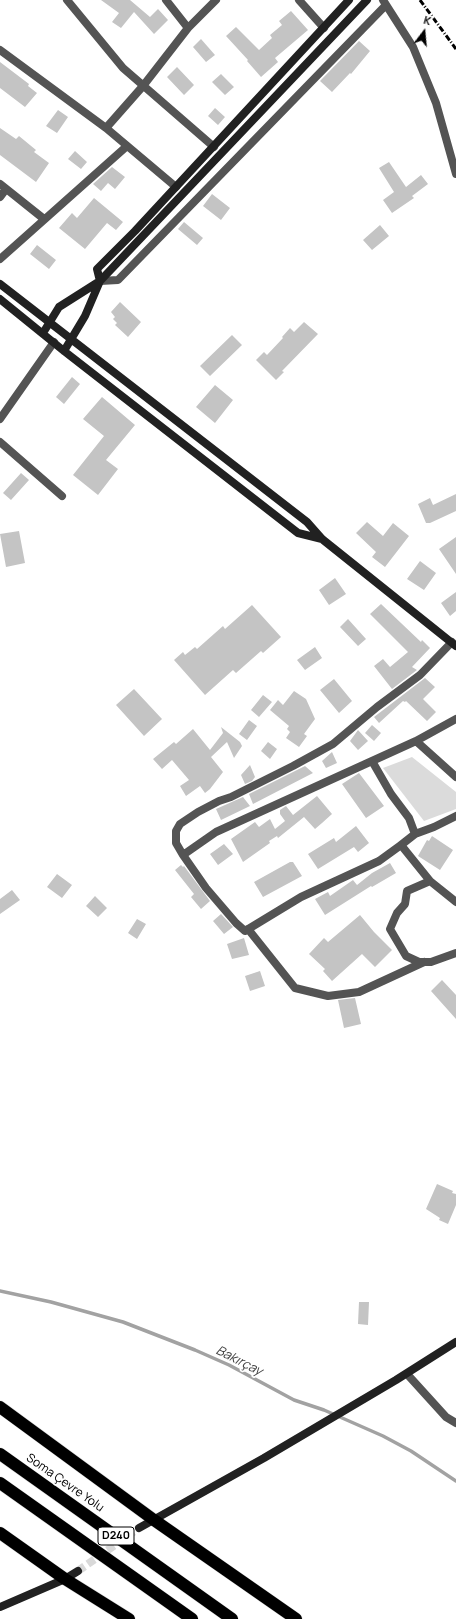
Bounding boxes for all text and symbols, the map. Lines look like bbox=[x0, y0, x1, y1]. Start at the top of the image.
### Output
north arrow bbox=[404, 12, 444, 52]
text: K bbox=[422, 12, 433, 28]
water label: Bakırçay bbox=[213, 1343, 265, 1379]
street label: Soma Çevre Yolu bbox=[23, 1451, 107, 1515]
road number: D240 bbox=[98, 1527, 134, 1545]

